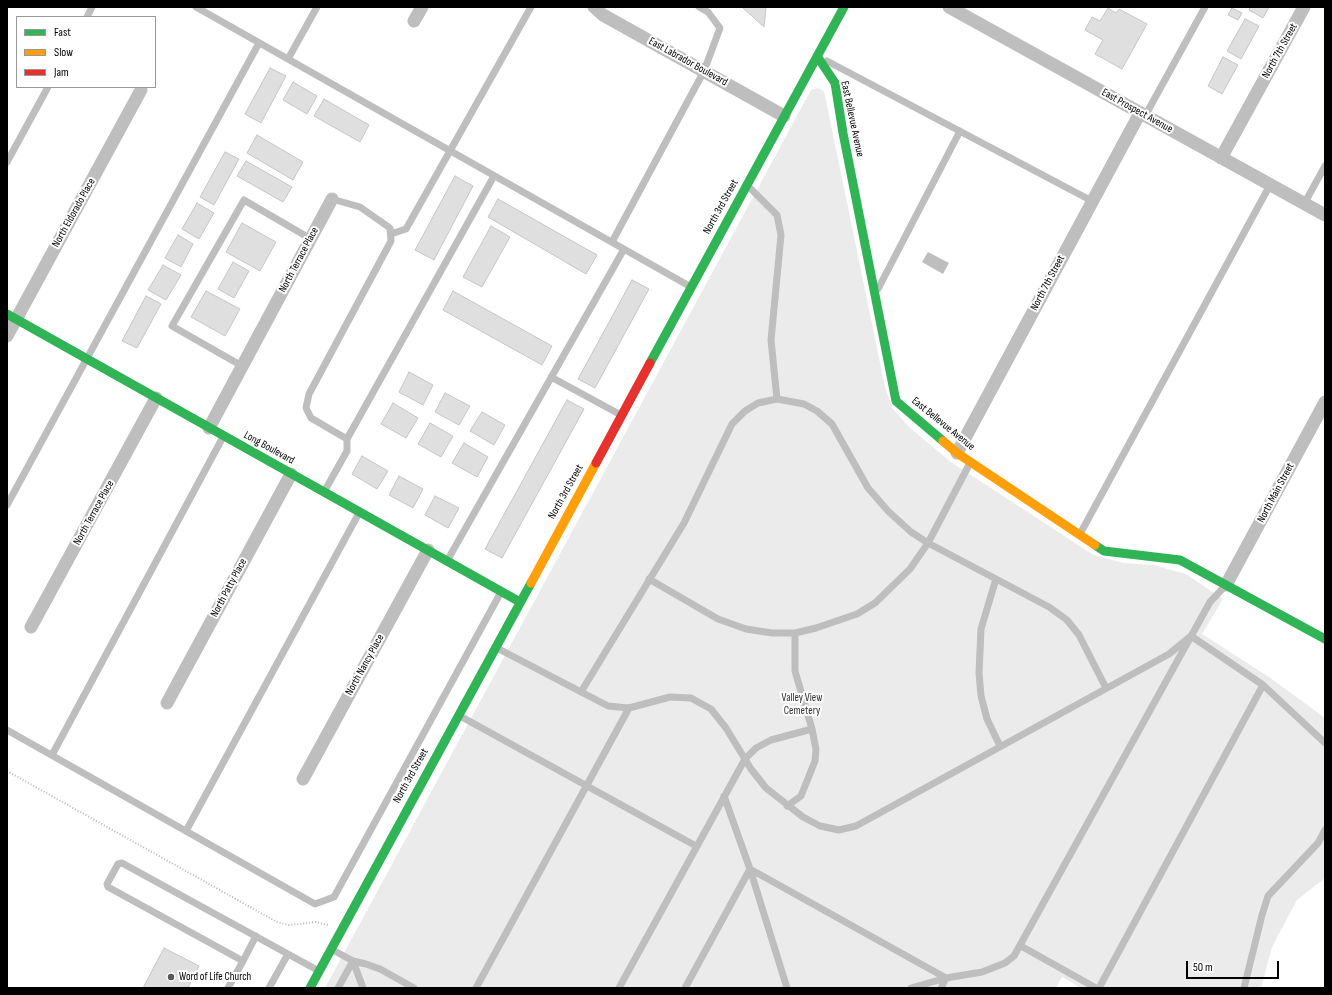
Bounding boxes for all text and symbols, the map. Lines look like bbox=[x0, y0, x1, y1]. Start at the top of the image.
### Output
legend bbox=[16, 16, 156, 88]
street label: North 7th Street bbox=[1259, 21, 1301, 81]
text: Fast bbox=[54, 25, 71, 40]
street label: East Labrador Boulevard bbox=[646, 35, 730, 89]
text: Slow bbox=[54, 45, 73, 60]
text: Jam bbox=[54, 65, 69, 80]
street label: East Bellevue Avenue bbox=[838, 80, 866, 158]
street label: East Prospect Avenue bbox=[1099, 86, 1175, 136]
street label: North Eldorado Place bbox=[50, 176, 98, 250]
street label: North 3rd Street bbox=[701, 177, 741, 237]
street label: North Terrace Place bbox=[276, 225, 322, 295]
street label: North 7th Street bbox=[1028, 253, 1068, 313]
street label: East Bellevue Avenue bbox=[909, 395, 977, 453]
street label: Long Boulevard bbox=[241, 429, 297, 467]
street label: North Main Street bbox=[1255, 461, 1297, 525]
street label: North 3rd Street bbox=[546, 462, 586, 522]
street label: North Terrace Place bbox=[71, 478, 117, 548]
street label: North Patty Place bbox=[208, 556, 250, 620]
street label: North Nancy Place bbox=[343, 632, 387, 698]
park label: Valley View Cemetery bbox=[782, 691, 822, 717]
street label: North 3rd Street bbox=[391, 746, 431, 806]
scale bar bbox=[1188, 953, 1281, 979]
text: 50 m bbox=[1193, 960, 1213, 975]
place label: Word of Life Church bbox=[179, 970, 251, 984]
marker: Word of Life Church bbox=[166, 972, 176, 982]

